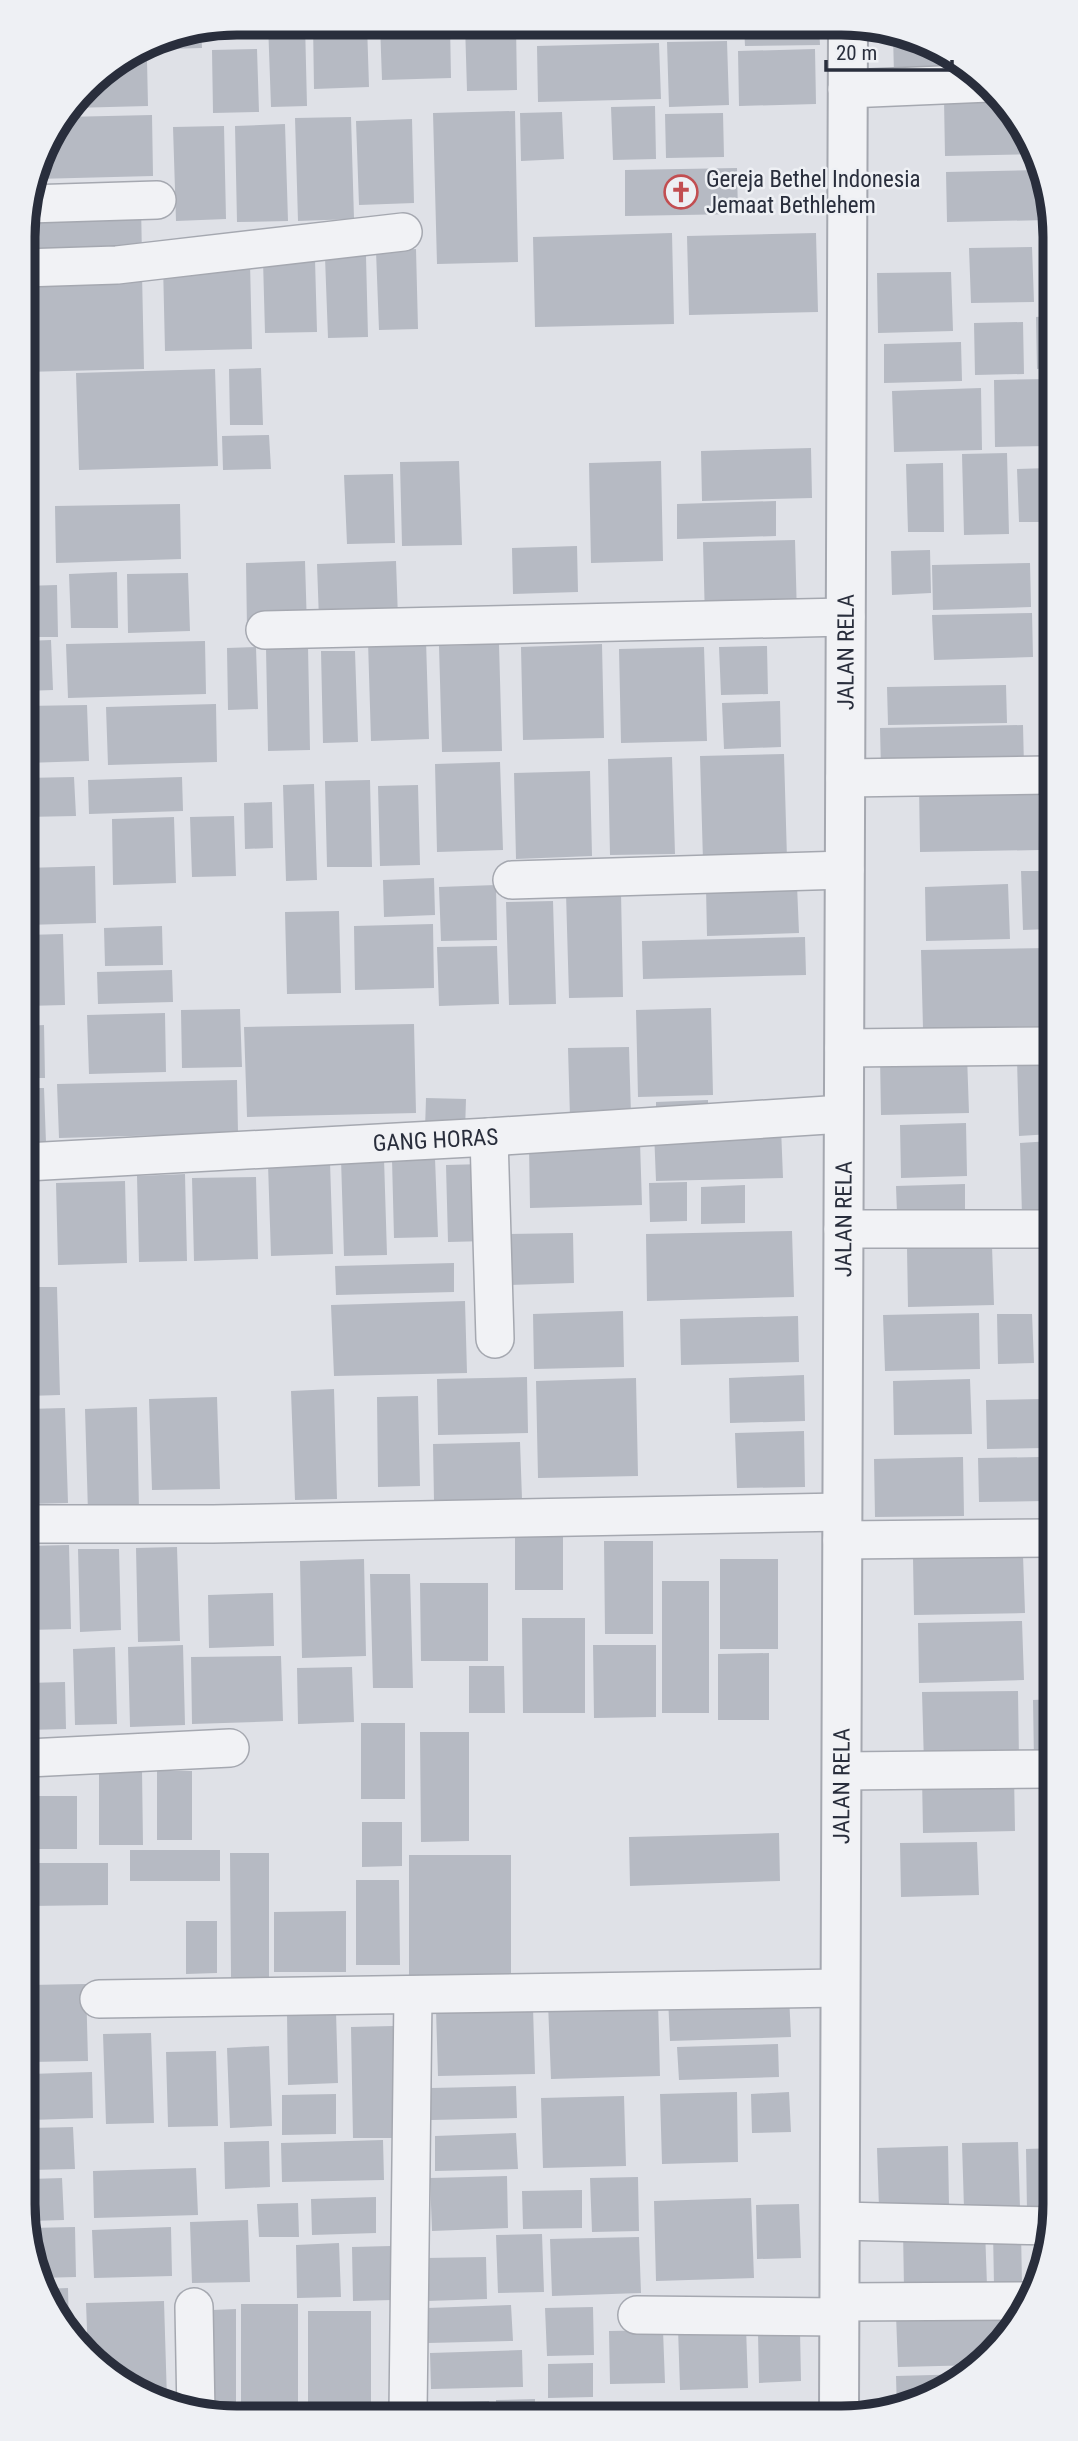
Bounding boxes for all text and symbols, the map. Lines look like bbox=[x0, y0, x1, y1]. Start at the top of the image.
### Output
scale bar bbox=[826, 28, 952, 72]
text: 20 m bbox=[836, 41, 877, 65]
place label: Gereja Bethel Indonesia Jemaat Bethlehem bbox=[706, 166, 921, 219]
church icon: Gereja Bethel Indonesia Jemaat Bethlehem bbox=[662, 173, 700, 211]
street label: JALAN RELA bbox=[832, 594, 860, 710]
street label: GANG HORAS bbox=[372, 1123, 499, 1157]
street label: JALAN RELA bbox=[830, 1161, 858, 1277]
street label: JALAN RELA bbox=[828, 1728, 856, 1844]

